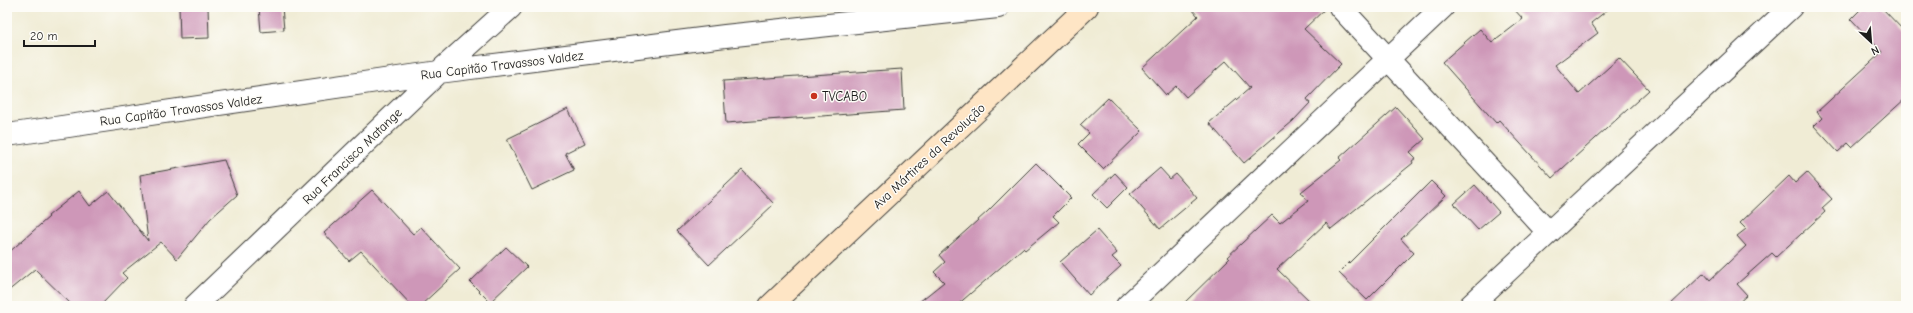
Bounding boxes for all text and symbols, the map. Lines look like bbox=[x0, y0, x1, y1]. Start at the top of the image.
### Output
scale bar bbox=[24, 22, 95, 48]
north arrow bbox=[1851, 22, 1891, 62]
text: 20 m bbox=[30, 29, 58, 43]
text: N bbox=[1869, 43, 1881, 58]
street label: Rua Capitão Travassos Valdez bbox=[420, 48, 584, 82]
place label: TVCABO bbox=[822, 89, 867, 104]
street label: Rua Capitão Travassos Valdez bbox=[99, 91, 263, 129]
marker: TVCABO bbox=[809, 91, 819, 101]
street label: Ava Mártires da Revolução bbox=[870, 100, 988, 212]
street label: Rua Francisco Matange bbox=[299, 104, 405, 207]

